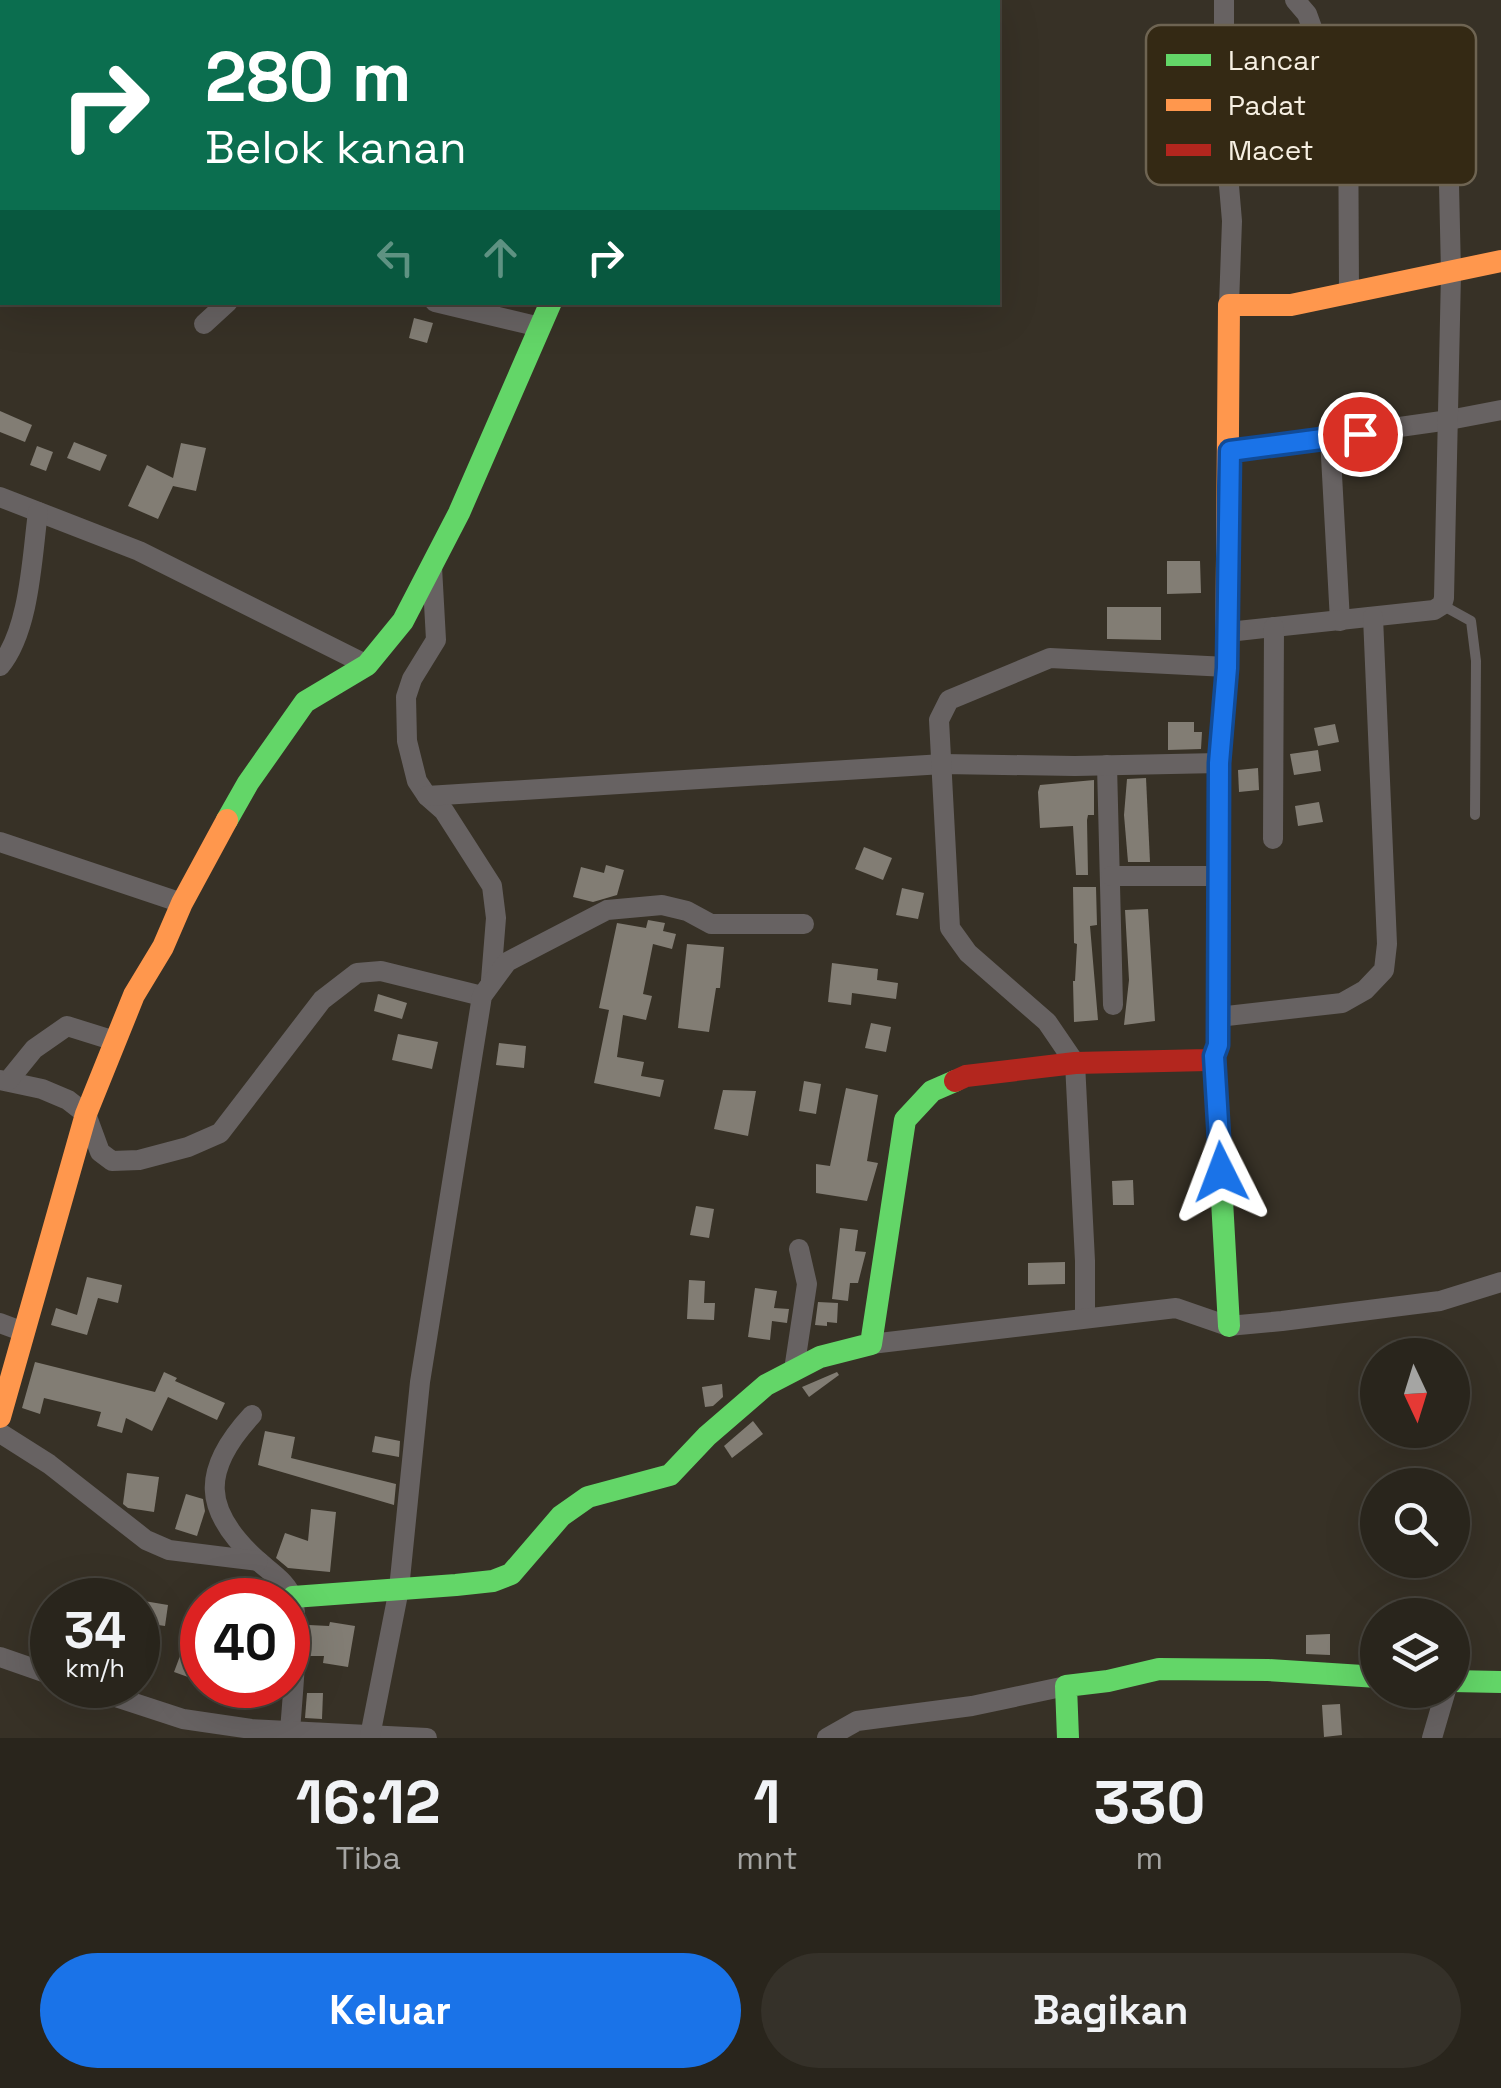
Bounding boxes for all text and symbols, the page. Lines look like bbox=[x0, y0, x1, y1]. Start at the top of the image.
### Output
legend bbox=[1146, 25, 1476, 185]
text: 280 m bbox=[205, 32, 412, 121]
icon: right bbox=[40, 40, 170, 170]
text: Lancar bbox=[1228, 42, 1320, 78]
text: Padat bbox=[1228, 87, 1306, 123]
text: Belok kanan bbox=[205, 119, 467, 176]
text: Macet bbox=[1228, 132, 1314, 168]
icon: left bbox=[368, 230, 423, 285]
icon: ahead bbox=[473, 230, 528, 285]
icon: right bbox=[578, 230, 633, 285]
pin bbox=[1318, 392, 1403, 477]
icon: arrive bbox=[1333, 407, 1388, 462]
position arrow bbox=[1169, 1120, 1273, 1224]
north arrow bbox=[1360, 1338, 1470, 1448]
map controls bbox=[1360, 1338, 1470, 1708]
button: search bbox=[1360, 1468, 1470, 1578]
speed limit sign: 40 bbox=[180, 1578, 310, 1708]
button: layers bbox=[1360, 1598, 1470, 1708]
text: 34 bbox=[64, 1599, 126, 1663]
text: km/h bbox=[65, 1652, 125, 1684]
text: 16:12 bbox=[296, 1764, 441, 1841]
text: 1 bbox=[753, 1764, 781, 1841]
text: 330 bbox=[1093, 1764, 1205, 1841]
text: Tiba bbox=[335, 1838, 401, 1878]
text: mnt bbox=[736, 1838, 798, 1878]
text: m bbox=[1136, 1838, 1163, 1878]
button: Keluar bbox=[40, 1953, 741, 2068]
button: Bagikan bbox=[761, 1953, 1461, 2068]

